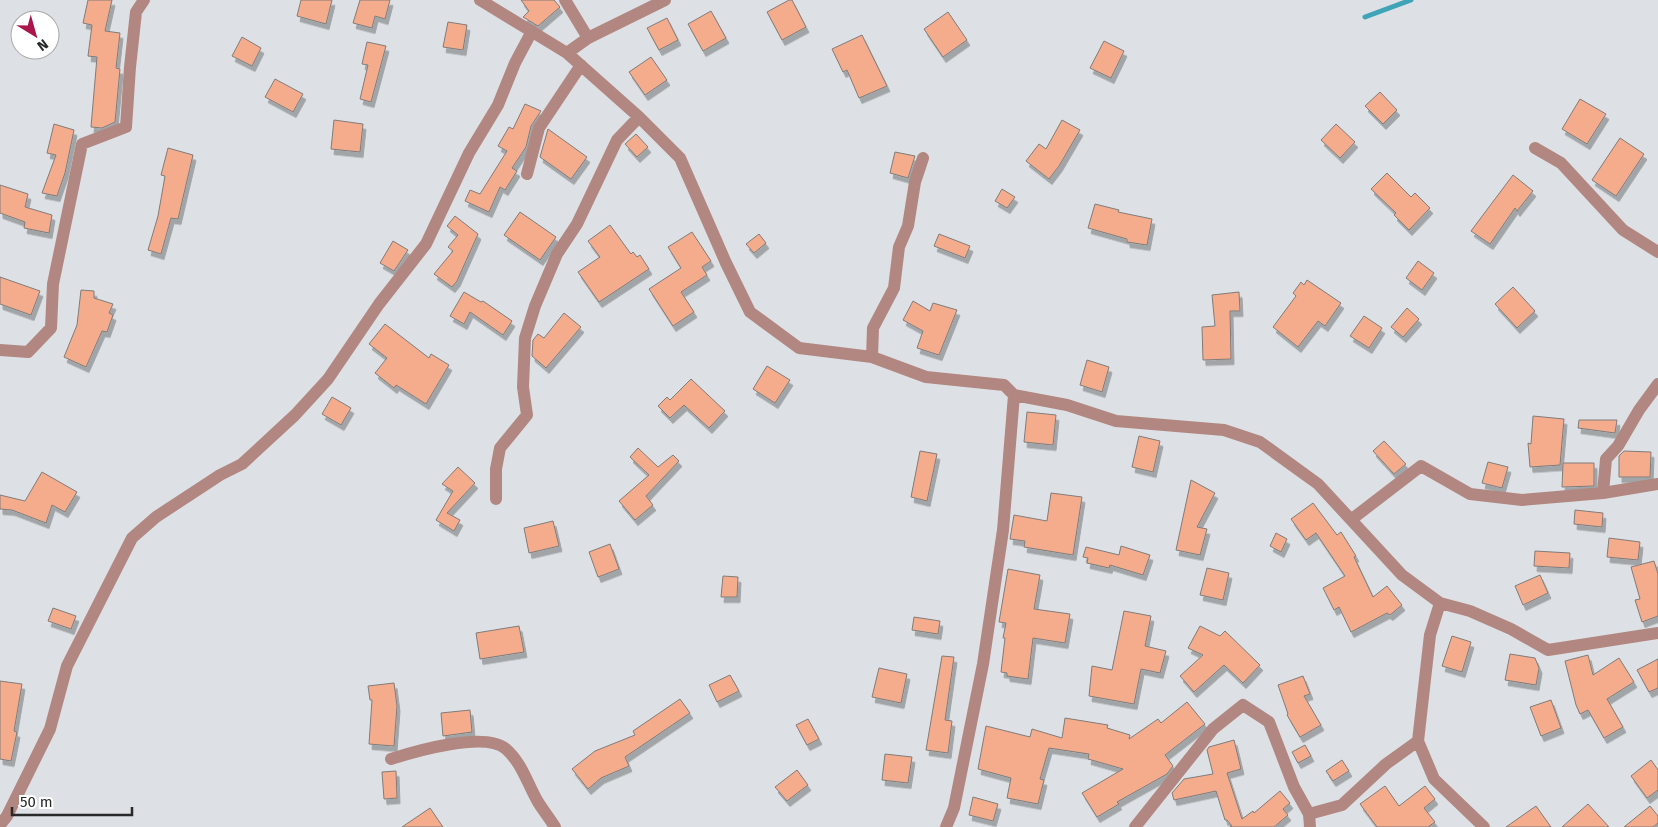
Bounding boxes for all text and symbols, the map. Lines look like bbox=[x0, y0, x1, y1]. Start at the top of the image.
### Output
north arrow bbox=[10, 10, 60, 60]
text: N bbox=[34, 35, 51, 55]
scale bar bbox=[12, 784, 132, 816]
text: 50 m bbox=[20, 793, 53, 811]

